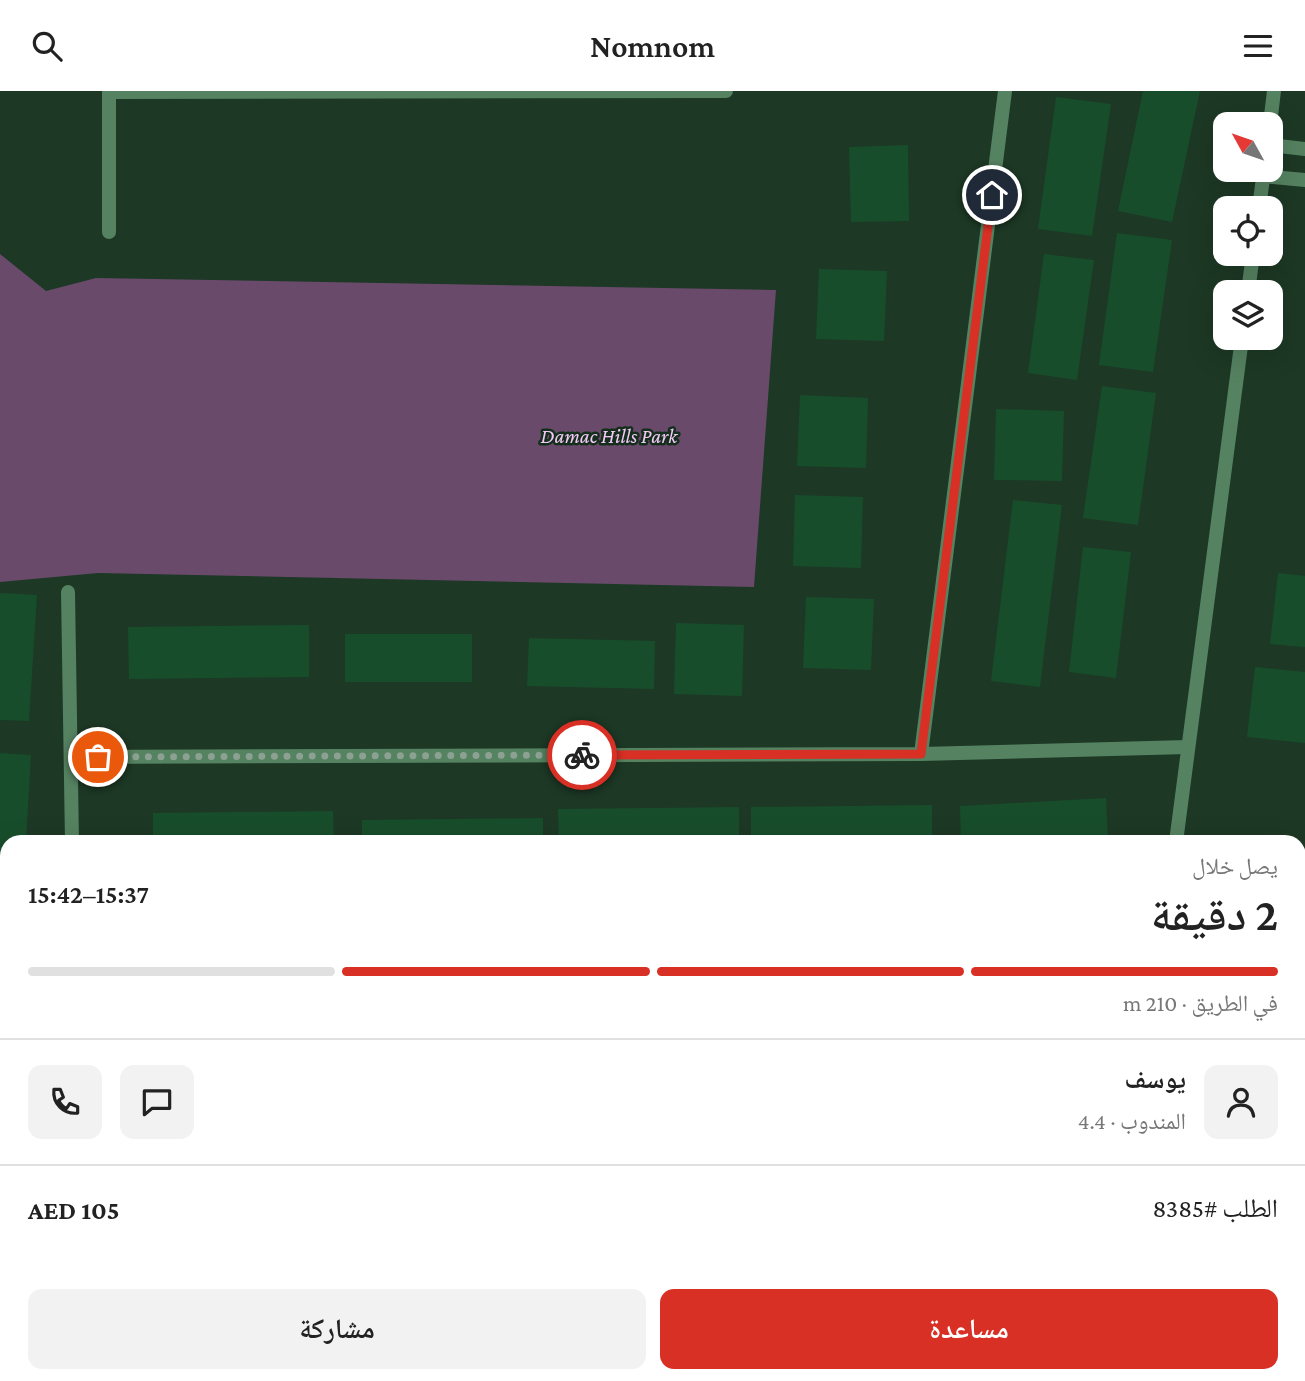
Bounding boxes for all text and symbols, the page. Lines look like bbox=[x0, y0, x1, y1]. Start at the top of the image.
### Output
icon: search bbox=[28, 27, 66, 65]
icon: menu bbox=[1239, 27, 1277, 65]
text: Nomnom bbox=[590, 28, 715, 64]
north arrow bbox=[1213, 112, 1283, 182]
map controls bbox=[1213, 112, 1283, 350]
pin bbox=[962, 165, 1022, 225]
icon: home bbox=[973, 176, 1011, 214]
button: locate bbox=[1213, 196, 1283, 266]
button: layers bbox=[1213, 280, 1283, 350]
park label: Damac Hills Park bbox=[541, 424, 678, 448]
courier bbox=[547, 720, 617, 790]
pin bbox=[68, 727, 128, 787]
icon: bike bbox=[563, 736, 601, 774]
icon: bag bbox=[79, 738, 117, 776]
text: يصل خلال bbox=[1192, 853, 1278, 879]
text: 15:37–15:42 bbox=[28, 880, 149, 909]
text: 2 دقيقة bbox=[1151, 889, 1278, 940]
text: في الطريق · 210 m bbox=[1123, 990, 1278, 1016]
button: phone bbox=[28, 1065, 102, 1139]
button: chat bbox=[120, 1065, 194, 1139]
text: يوسف bbox=[1125, 1065, 1186, 1094]
button: person bbox=[1204, 1065, 1278, 1139]
text: المندوب · 4.4 bbox=[1078, 1108, 1186, 1134]
text: الطلب #8385 bbox=[1152, 1194, 1278, 1223]
text: AED 105 bbox=[28, 1196, 119, 1225]
button: مشاركة bbox=[28, 1289, 646, 1369]
button: مساعدة bbox=[660, 1289, 1278, 1369]

